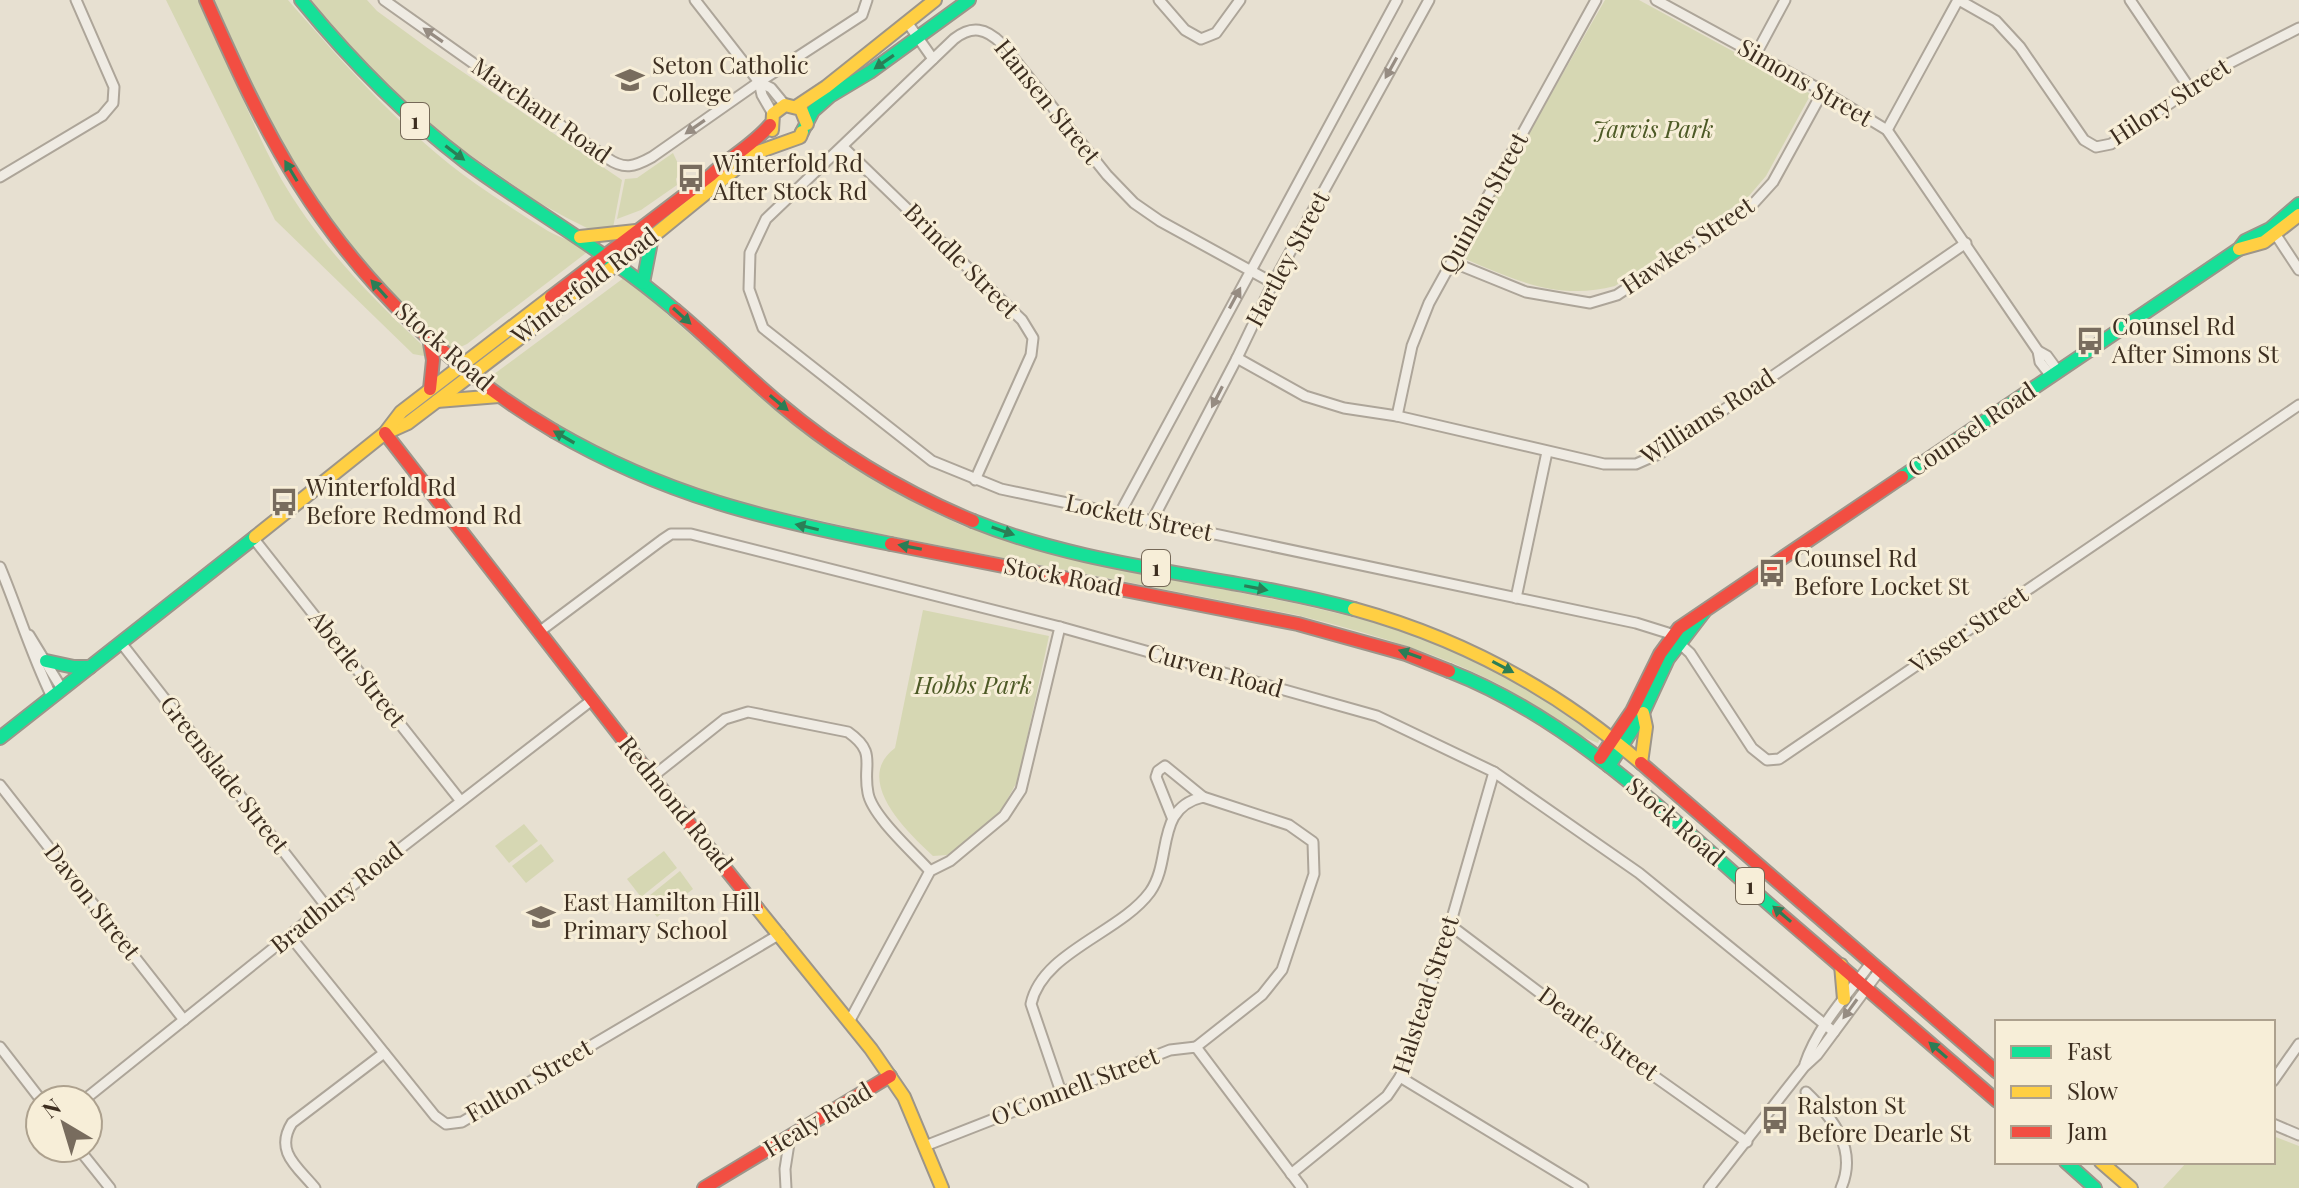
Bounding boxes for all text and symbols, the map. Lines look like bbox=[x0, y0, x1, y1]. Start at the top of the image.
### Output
one-way arrow bbox=[422, 28, 443, 43]
street label: Simons Street bbox=[1733, 30, 1879, 133]
street label: Hansen Street bbox=[988, 32, 1109, 170]
place label: Seton Catholic College bbox=[652, 48, 809, 108]
street label: Marchant Road bbox=[466, 49, 618, 169]
street label: Hilory Street bbox=[2103, 49, 2236, 151]
one-way arrow bbox=[873, 54, 894, 69]
one-way arrow bbox=[1384, 57, 1398, 80]
school or university icon: Seton Catholic College bbox=[615, 65, 645, 95]
road number: 1 bbox=[401, 103, 429, 139]
park label: Jarvis Park bbox=[1592, 112, 1714, 144]
one-way arrow bbox=[685, 119, 706, 134]
street label: Quinlan Street bbox=[1430, 125, 1534, 278]
one-way arrow bbox=[445, 145, 466, 161]
place label: Winterfold Rd After Stock Rd bbox=[712, 146, 868, 206]
one-way arrow bbox=[284, 160, 298, 182]
bus stop icon: Winterfold Rd After Stock Rd bbox=[676, 163, 706, 193]
street label: Hartley Street bbox=[1237, 184, 1336, 332]
street label: Hawkes Street bbox=[1614, 188, 1760, 301]
street label: Brindle Street bbox=[898, 195, 1027, 324]
street label: Winterfold Road bbox=[503, 219, 663, 351]
one-way arrow bbox=[371, 280, 389, 299]
one-way arrow bbox=[1228, 287, 1242, 309]
street label: Stock Road bbox=[390, 294, 501, 397]
one-way arrow bbox=[672, 307, 692, 324]
place label: Counsel Rd After Simons St bbox=[2111, 309, 2279, 369]
bus stop icon: Counsel Rd After Simons St bbox=[2075, 326, 2105, 356]
street label: Williams Road bbox=[1633, 360, 1780, 471]
street label: Counsel Road bbox=[1900, 374, 2041, 483]
one-way arrow bbox=[1210, 385, 1223, 408]
one-way arrow bbox=[768, 394, 788, 411]
one-way arrow bbox=[553, 430, 575, 444]
place label: Winterfold Rd Before Redmond Rd bbox=[305, 470, 522, 530]
street label: Lockett Street bbox=[1063, 485, 1216, 547]
bus stop icon: Winterfold Rd Before Redmond Rd bbox=[269, 487, 299, 517]
one-way arrow bbox=[794, 520, 819, 533]
one-way arrow bbox=[991, 525, 1015, 537]
one-way arrow bbox=[897, 541, 922, 553]
place label: Counsel Rd Before Locket St bbox=[1794, 541, 1970, 601]
street label: Stock Road bbox=[1002, 548, 1125, 602]
road number: 1 bbox=[1142, 550, 1170, 586]
bus stop icon: Counsel Rd Before Locket St bbox=[1757, 558, 1787, 588]
street label: Visser Street bbox=[1902, 577, 2033, 680]
one-way arrow bbox=[1244, 582, 1269, 595]
street label: Aberle Street bbox=[302, 602, 415, 733]
street label: Curven Road bbox=[1144, 634, 1287, 704]
one-way arrow bbox=[1398, 648, 1422, 660]
one-way arrow bbox=[1492, 660, 1514, 674]
park label: Hobbs Park bbox=[913, 668, 1032, 700]
street label: Greenslade Street bbox=[154, 688, 298, 860]
street label: Redmond Road bbox=[612, 729, 741, 877]
street label: Stock Road bbox=[1621, 769, 1732, 872]
street label: Bradbury Road bbox=[263, 833, 409, 960]
street label: Davon Street bbox=[38, 836, 149, 966]
road number: 1 bbox=[1736, 868, 1764, 904]
place label: East Hamilton Hill Primary School bbox=[563, 885, 761, 945]
school or university icon: East Hamilton Hill Primary School bbox=[526, 902, 556, 932]
one-way arrow bbox=[1772, 906, 1792, 923]
street label: Halstead Street bbox=[1383, 911, 1465, 1078]
street label: Dearle Street bbox=[1533, 978, 1666, 1087]
one-way arrow bbox=[1843, 999, 1859, 1020]
legend bbox=[1995, 1020, 2275, 1164]
street label: Fulton Street bbox=[459, 1030, 597, 1128]
text: Fast bbox=[2067, 1034, 2112, 1066]
street label: O'Connell Street bbox=[986, 1038, 1163, 1132]
one-way arrow bbox=[1929, 1041, 1948, 1059]
street label: Healy Road bbox=[757, 1073, 877, 1163]
text: Slow bbox=[2067, 1074, 2119, 1106]
north arrow bbox=[24, 1084, 104, 1164]
place label: Ralston St Before Dearle St bbox=[1797, 1088, 1971, 1148]
text: N bbox=[36, 1091, 67, 1124]
bus stop icon: Ralston St Before Dearle St bbox=[1760, 1105, 1790, 1135]
text: Jam bbox=[2066, 1114, 2108, 1146]

